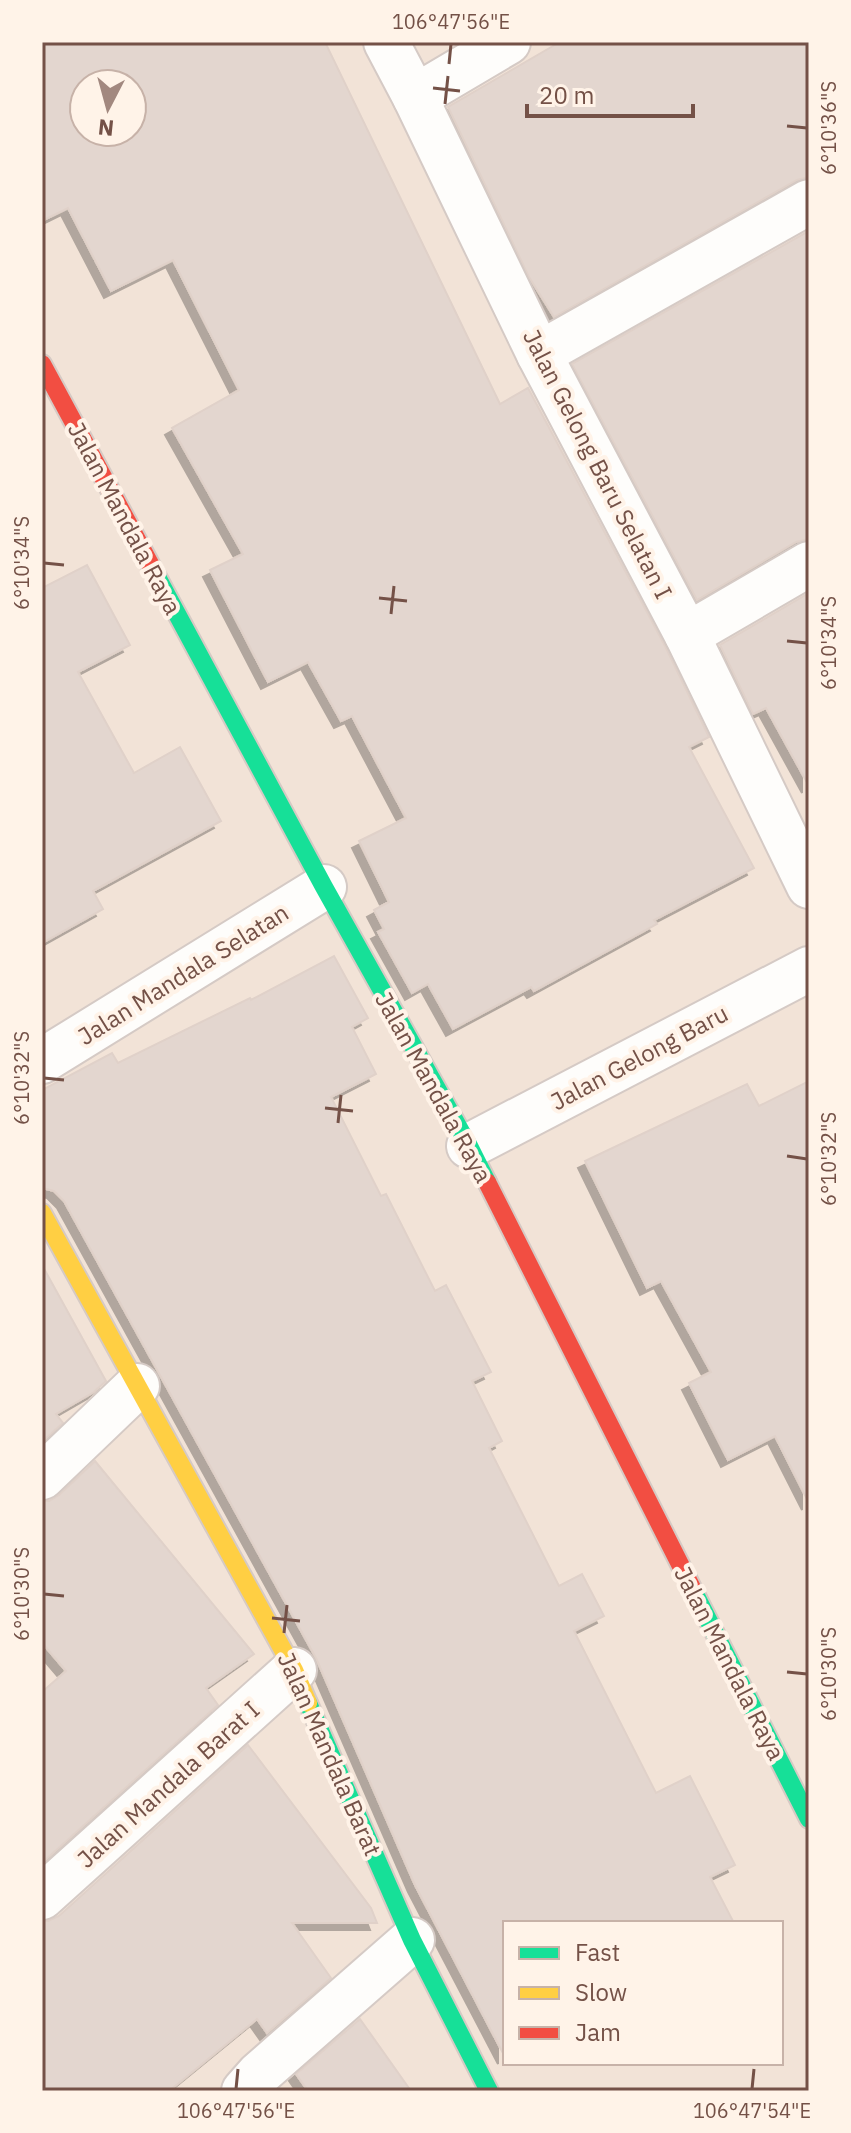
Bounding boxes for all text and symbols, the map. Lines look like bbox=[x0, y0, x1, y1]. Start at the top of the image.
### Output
text: 106°47'56"E bbox=[392, 8, 510, 35]
north arrow bbox=[68, 68, 148, 148]
scale bar bbox=[527, 68, 693, 118]
text: 20 m bbox=[539, 79, 594, 111]
text: 6°10'36"S bbox=[815, 81, 842, 175]
text: N bbox=[96, 113, 115, 144]
street label: Jalan Gelong Baru Selatan I bbox=[516, 324, 680, 604]
street label: Jalan Mandala Raya bbox=[61, 416, 189, 620]
text: 6°10'34"S bbox=[8, 516, 35, 610]
text: 6°10'34"S bbox=[815, 596, 842, 690]
street label: Jalan Mandala Selatan bbox=[72, 896, 294, 1052]
street label: Jalan Mandala Raya bbox=[368, 986, 500, 1188]
street label: Jalan Gelong Baru bbox=[545, 997, 733, 1117]
text: 6°10'32"S bbox=[8, 1031, 35, 1125]
text: 6°10'32"S bbox=[815, 1112, 842, 1206]
text: 6°10'30"S bbox=[8, 1547, 35, 1641]
street label: Jalan Mandala Raya bbox=[667, 1561, 793, 1766]
text: 6°10'30"S bbox=[815, 1627, 842, 1721]
street label: Jalan Mandala Barat bbox=[271, 1647, 389, 1861]
street label: Jalan Mandala Barat I bbox=[70, 1693, 266, 1875]
legend bbox=[503, 1921, 783, 2065]
text: Fast bbox=[575, 1936, 620, 1968]
text: Slow bbox=[575, 1976, 627, 2008]
text: Jam bbox=[575, 2016, 621, 2048]
text: 106°47'56"E bbox=[177, 2097, 295, 2124]
text: 106°47'54"E bbox=[693, 2097, 811, 2124]

